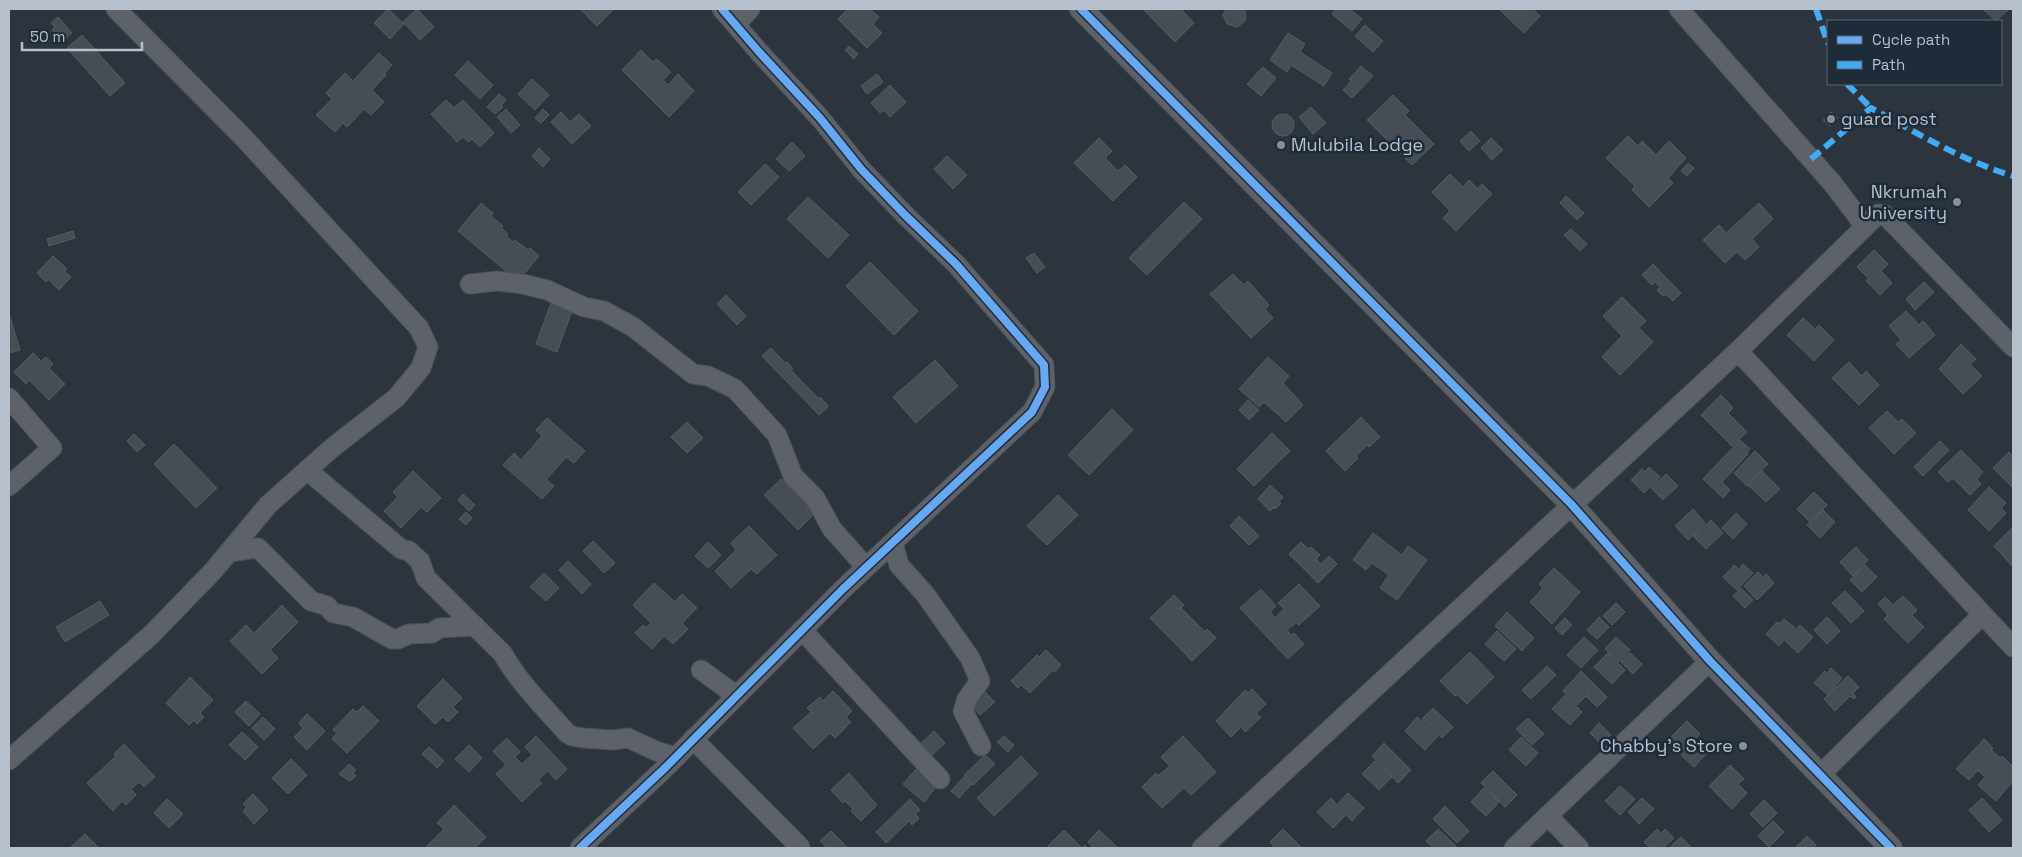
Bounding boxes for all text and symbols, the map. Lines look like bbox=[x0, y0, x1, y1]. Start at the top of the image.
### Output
scale bar bbox=[22, 20, 142, 52]
legend bbox=[1827, 20, 2002, 85]
text: 50 m bbox=[30, 27, 65, 46]
text: Cycle path bbox=[1872, 30, 1950, 49]
text: Path bbox=[1872, 55, 1905, 74]
place label: guard post bbox=[1841, 107, 1937, 130]
marker: guard post bbox=[1825, 113, 1837, 125]
place label: Mulubila Lodge bbox=[1291, 133, 1423, 156]
marker: Mulubila Lodge bbox=[1275, 139, 1287, 151]
place label: Nkrumah University bbox=[1860, 180, 1947, 224]
marker: Nkrumah University bbox=[1951, 196, 1963, 208]
place label: Chabby's Store bbox=[1600, 734, 1733, 757]
marker: Chabby's Store bbox=[1737, 740, 1749, 752]

